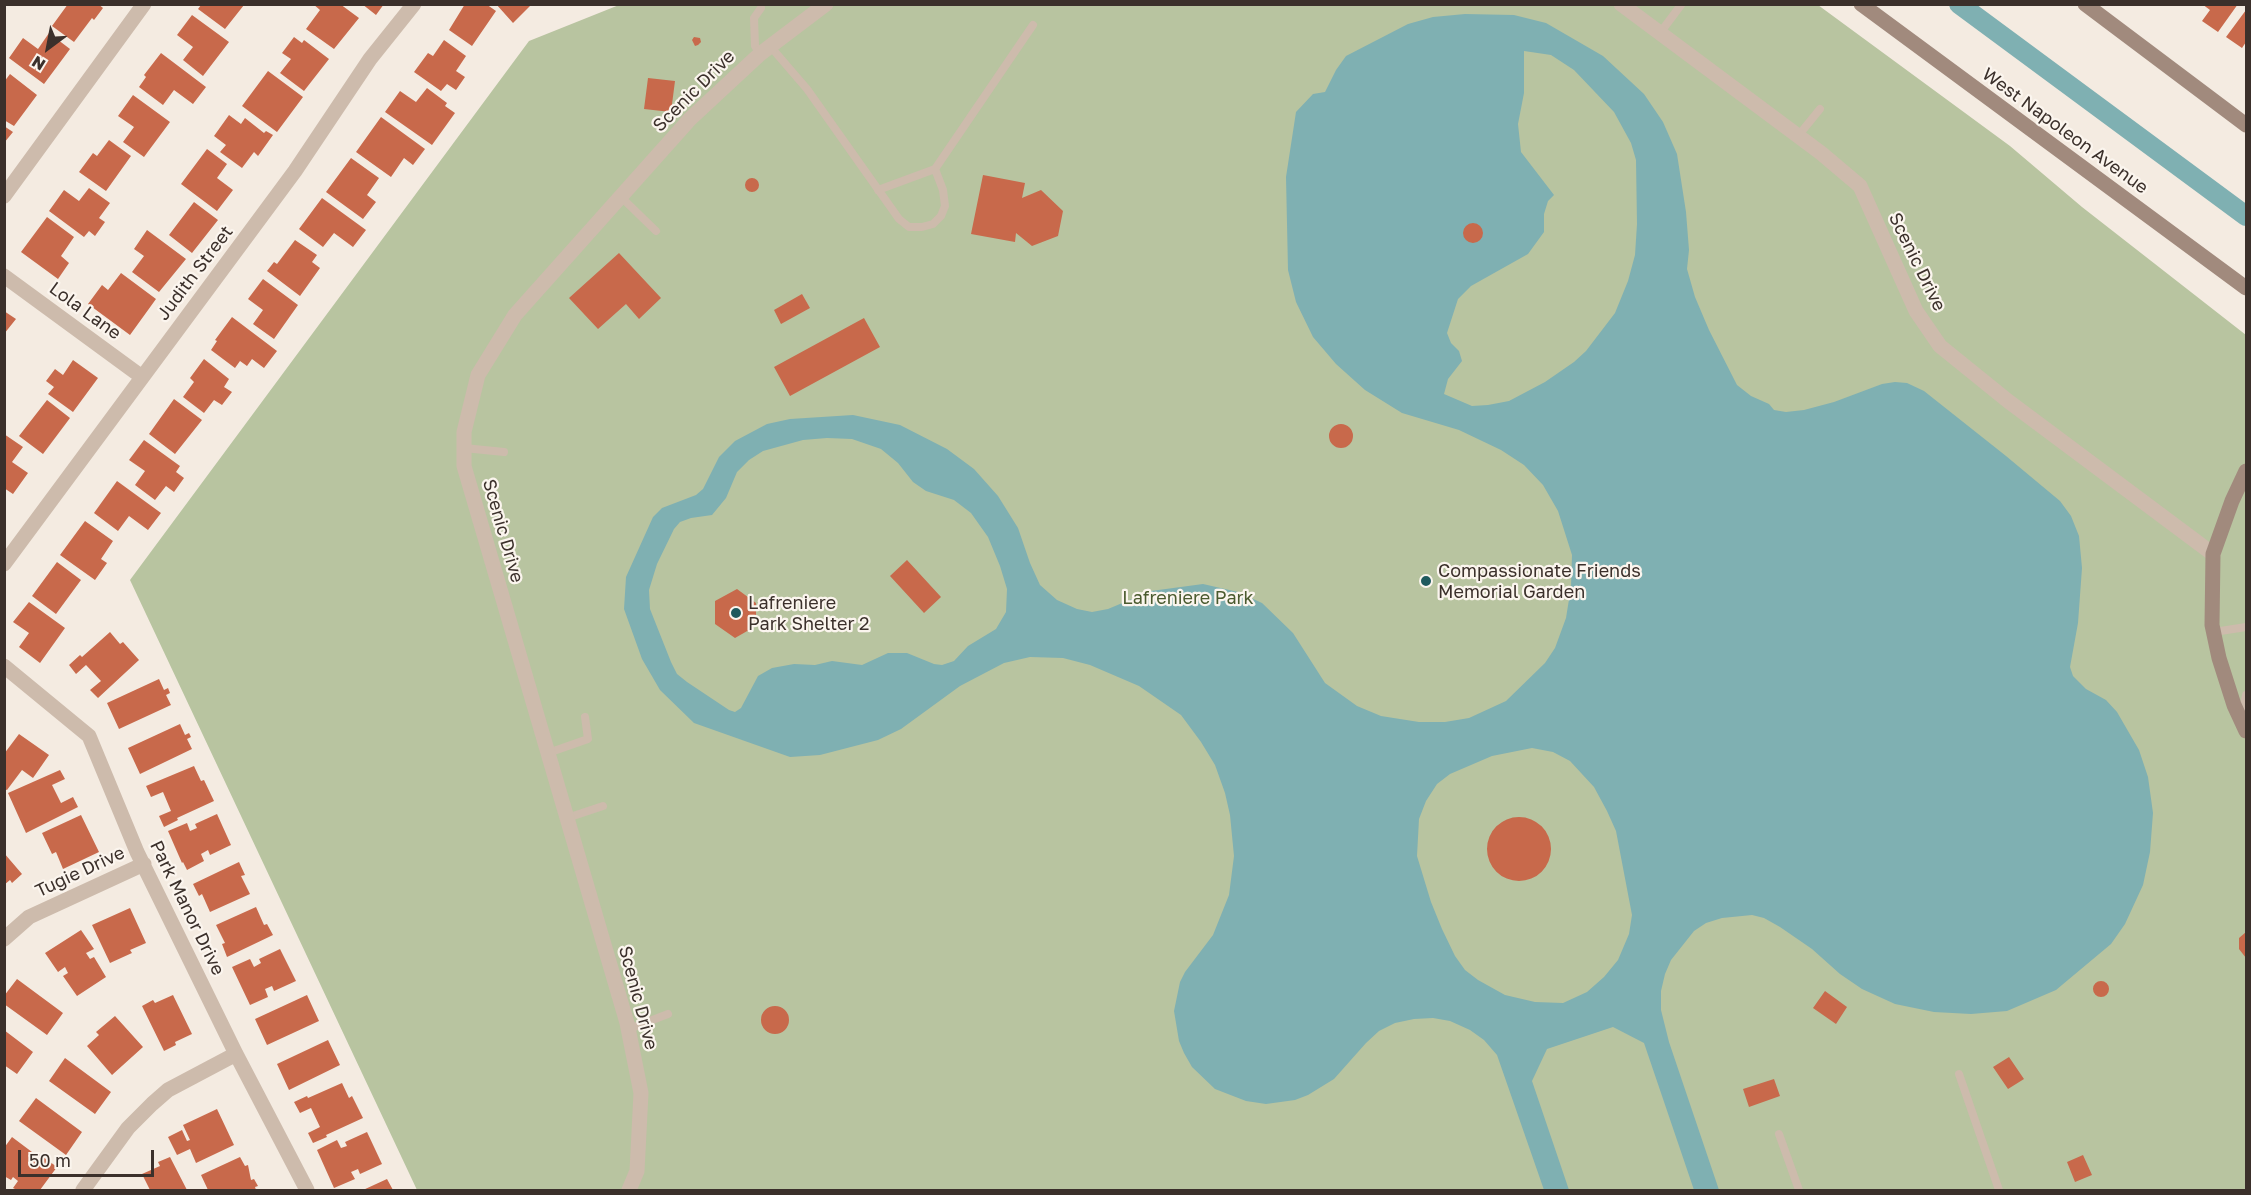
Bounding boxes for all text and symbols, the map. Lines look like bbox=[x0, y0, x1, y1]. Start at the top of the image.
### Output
north arrow bbox=[18, 18, 78, 78]
street label: Scenic Drive bbox=[649, 46, 739, 136]
text: N bbox=[28, 52, 49, 75]
street label: West Napoleon Avenue bbox=[1978, 64, 2152, 198]
street label: Scenic Drive bbox=[1884, 209, 1950, 315]
street label: Judith Street bbox=[152, 221, 238, 325]
street label: Lola Lane bbox=[45, 278, 125, 344]
street label: Scenic Drive bbox=[478, 477, 528, 585]
place label: Compassionate Friends Memorial Garden bbox=[1438, 560, 1641, 602]
marker: Compassionate Friends Memorial Garden bbox=[1419, 574, 1433, 588]
park label: Lafreniere Park bbox=[1122, 587, 1254, 609]
place label: Lafreniere Park Shelter 2 bbox=[748, 592, 869, 634]
marker: Lafreniere Park Shelter 2 bbox=[729, 606, 743, 620]
street label: Park Manor Drive bbox=[145, 837, 229, 979]
street label: Tugie Drive bbox=[32, 842, 128, 902]
street label: Scenic Drive bbox=[614, 944, 662, 1052]
scale bar bbox=[21, 1138, 158, 1176]
text: 50 m bbox=[29, 1149, 71, 1171]

